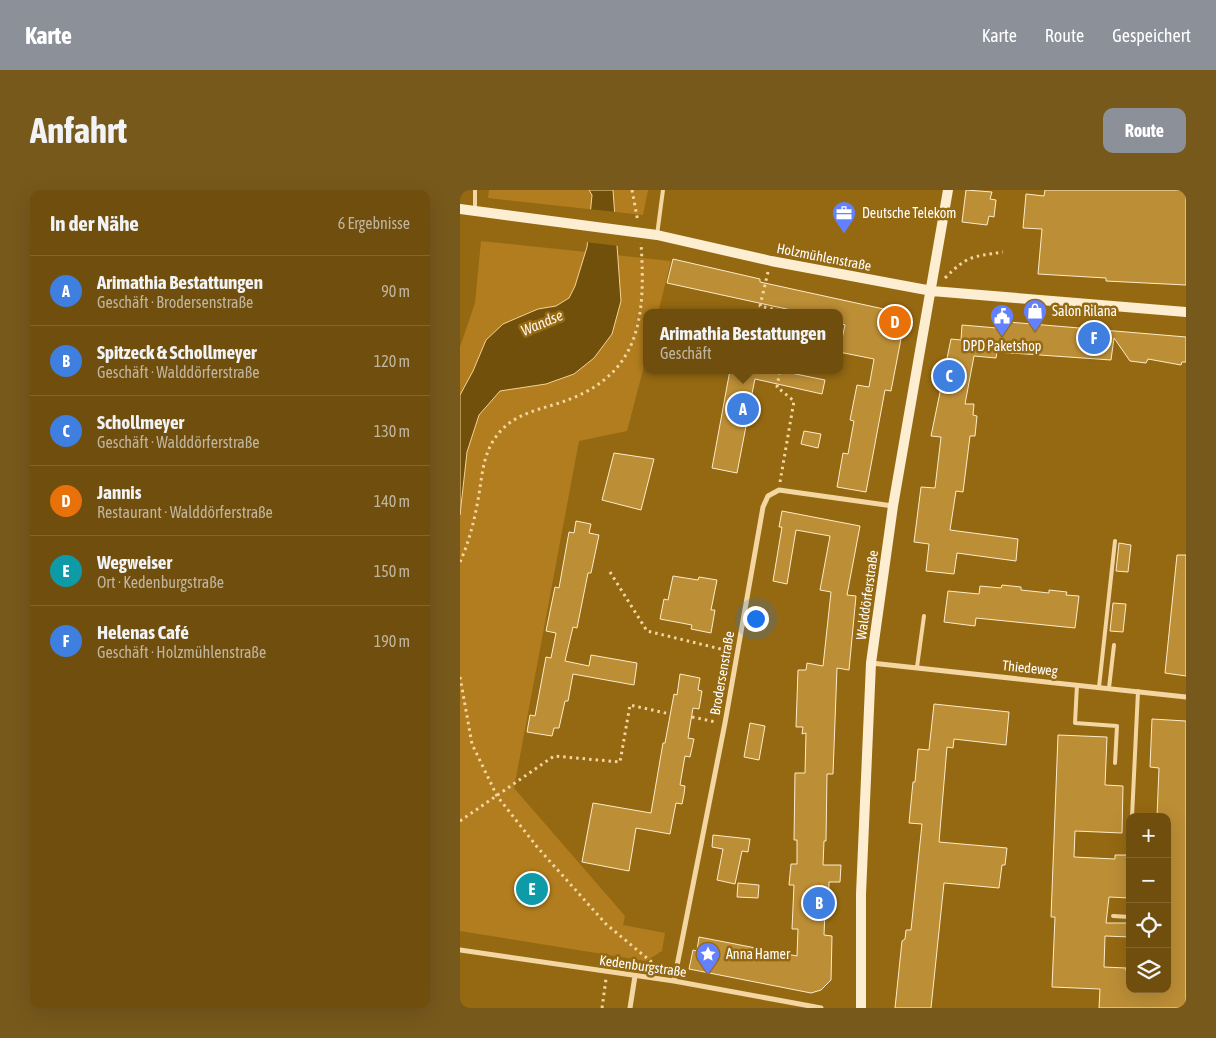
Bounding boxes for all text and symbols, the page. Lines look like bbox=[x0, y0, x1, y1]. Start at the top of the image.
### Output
text: Karte bbox=[25, 22, 72, 49]
text: Karte bbox=[982, 25, 1017, 46]
text: Route bbox=[1045, 25, 1084, 46]
text: Gespeichert bbox=[1112, 25, 1191, 46]
button: Route bbox=[1103, 108, 1186, 153]
text: Anfahrt bbox=[30, 110, 127, 150]
office icon: Deutsche Telekom bbox=[831, 200, 857, 234]
place label: Deutsche Telekom bbox=[862, 205, 956, 221]
text: In der Nähe bbox=[50, 211, 139, 235]
text: 6 Ergebnisse bbox=[338, 214, 410, 232]
street label: Holzmühlenstraße bbox=[775, 240, 873, 274]
text: Arimathia Bestattungen bbox=[97, 271, 263, 293]
text: A bbox=[62, 282, 70, 300]
text: 90 m bbox=[381, 282, 410, 300]
text: Geschäft · Brodersenstraße bbox=[97, 293, 253, 311]
shop icon: Salon Rilana bbox=[1022, 298, 1048, 332]
pin: D bbox=[879, 303, 911, 341]
public building icon: DPD Paketshop bbox=[989, 303, 1015, 337]
place label: Salon Rilana bbox=[1052, 303, 1117, 319]
water label: Wandse bbox=[518, 306, 566, 339]
popup bbox=[643, 309, 843, 374]
pin: F bbox=[1078, 319, 1110, 357]
text: Arimathia Bestattungen bbox=[660, 322, 826, 344]
place label: DPD Paketshop bbox=[963, 338, 1042, 354]
text: Spitzeck & Schollmeyer bbox=[97, 341, 257, 363]
text: Geschäft bbox=[660, 344, 712, 362]
text: B bbox=[62, 352, 70, 370]
text: 120 m bbox=[374, 352, 410, 370]
pin: C bbox=[933, 357, 965, 395]
text: Geschäft · Walddörferstraße bbox=[97, 363, 260, 381]
pin: A bbox=[727, 390, 759, 428]
text: Schollmeyer bbox=[97, 411, 184, 433]
text: C bbox=[62, 422, 70, 440]
text: 130 m bbox=[374, 422, 410, 440]
text: Geschäft · Walddörferstraße bbox=[97, 433, 260, 451]
text: Jannis bbox=[97, 481, 141, 503]
text: D bbox=[62, 492, 70, 510]
text: 140 m bbox=[374, 492, 410, 510]
text: Restaurant · Walddörferstraße bbox=[97, 503, 273, 521]
street label: Walddörferstraße bbox=[853, 549, 881, 641]
text: Wegweiser bbox=[97, 551, 172, 573]
text: E bbox=[63, 562, 69, 580]
text: 150 m bbox=[374, 562, 410, 580]
text: Ort · Kedenburgstraße bbox=[97, 573, 224, 591]
your location bbox=[743, 606, 769, 632]
text: Helenas Café bbox=[97, 621, 189, 643]
street label: Brodersenstraße bbox=[707, 630, 737, 716]
text: F bbox=[63, 632, 69, 650]
text: 190 m bbox=[374, 632, 410, 650]
text: Geschäft · Holzmühlenstraße bbox=[97, 643, 266, 661]
street label: Thiedeweg bbox=[1002, 657, 1058, 679]
map controls bbox=[1126, 813, 1171, 993]
button: + bbox=[1126, 813, 1171, 858]
button: − bbox=[1126, 858, 1171, 903]
pin: E bbox=[516, 870, 548, 908]
pin: B bbox=[803, 884, 835, 922]
button: locate bbox=[1126, 903, 1171, 948]
place icon: Anna Hamer bbox=[695, 941, 721, 975]
place label: Anna Hamer bbox=[726, 946, 791, 962]
button: layers bbox=[1126, 948, 1171, 993]
street label: Kedenburgstraße bbox=[598, 952, 688, 980]

